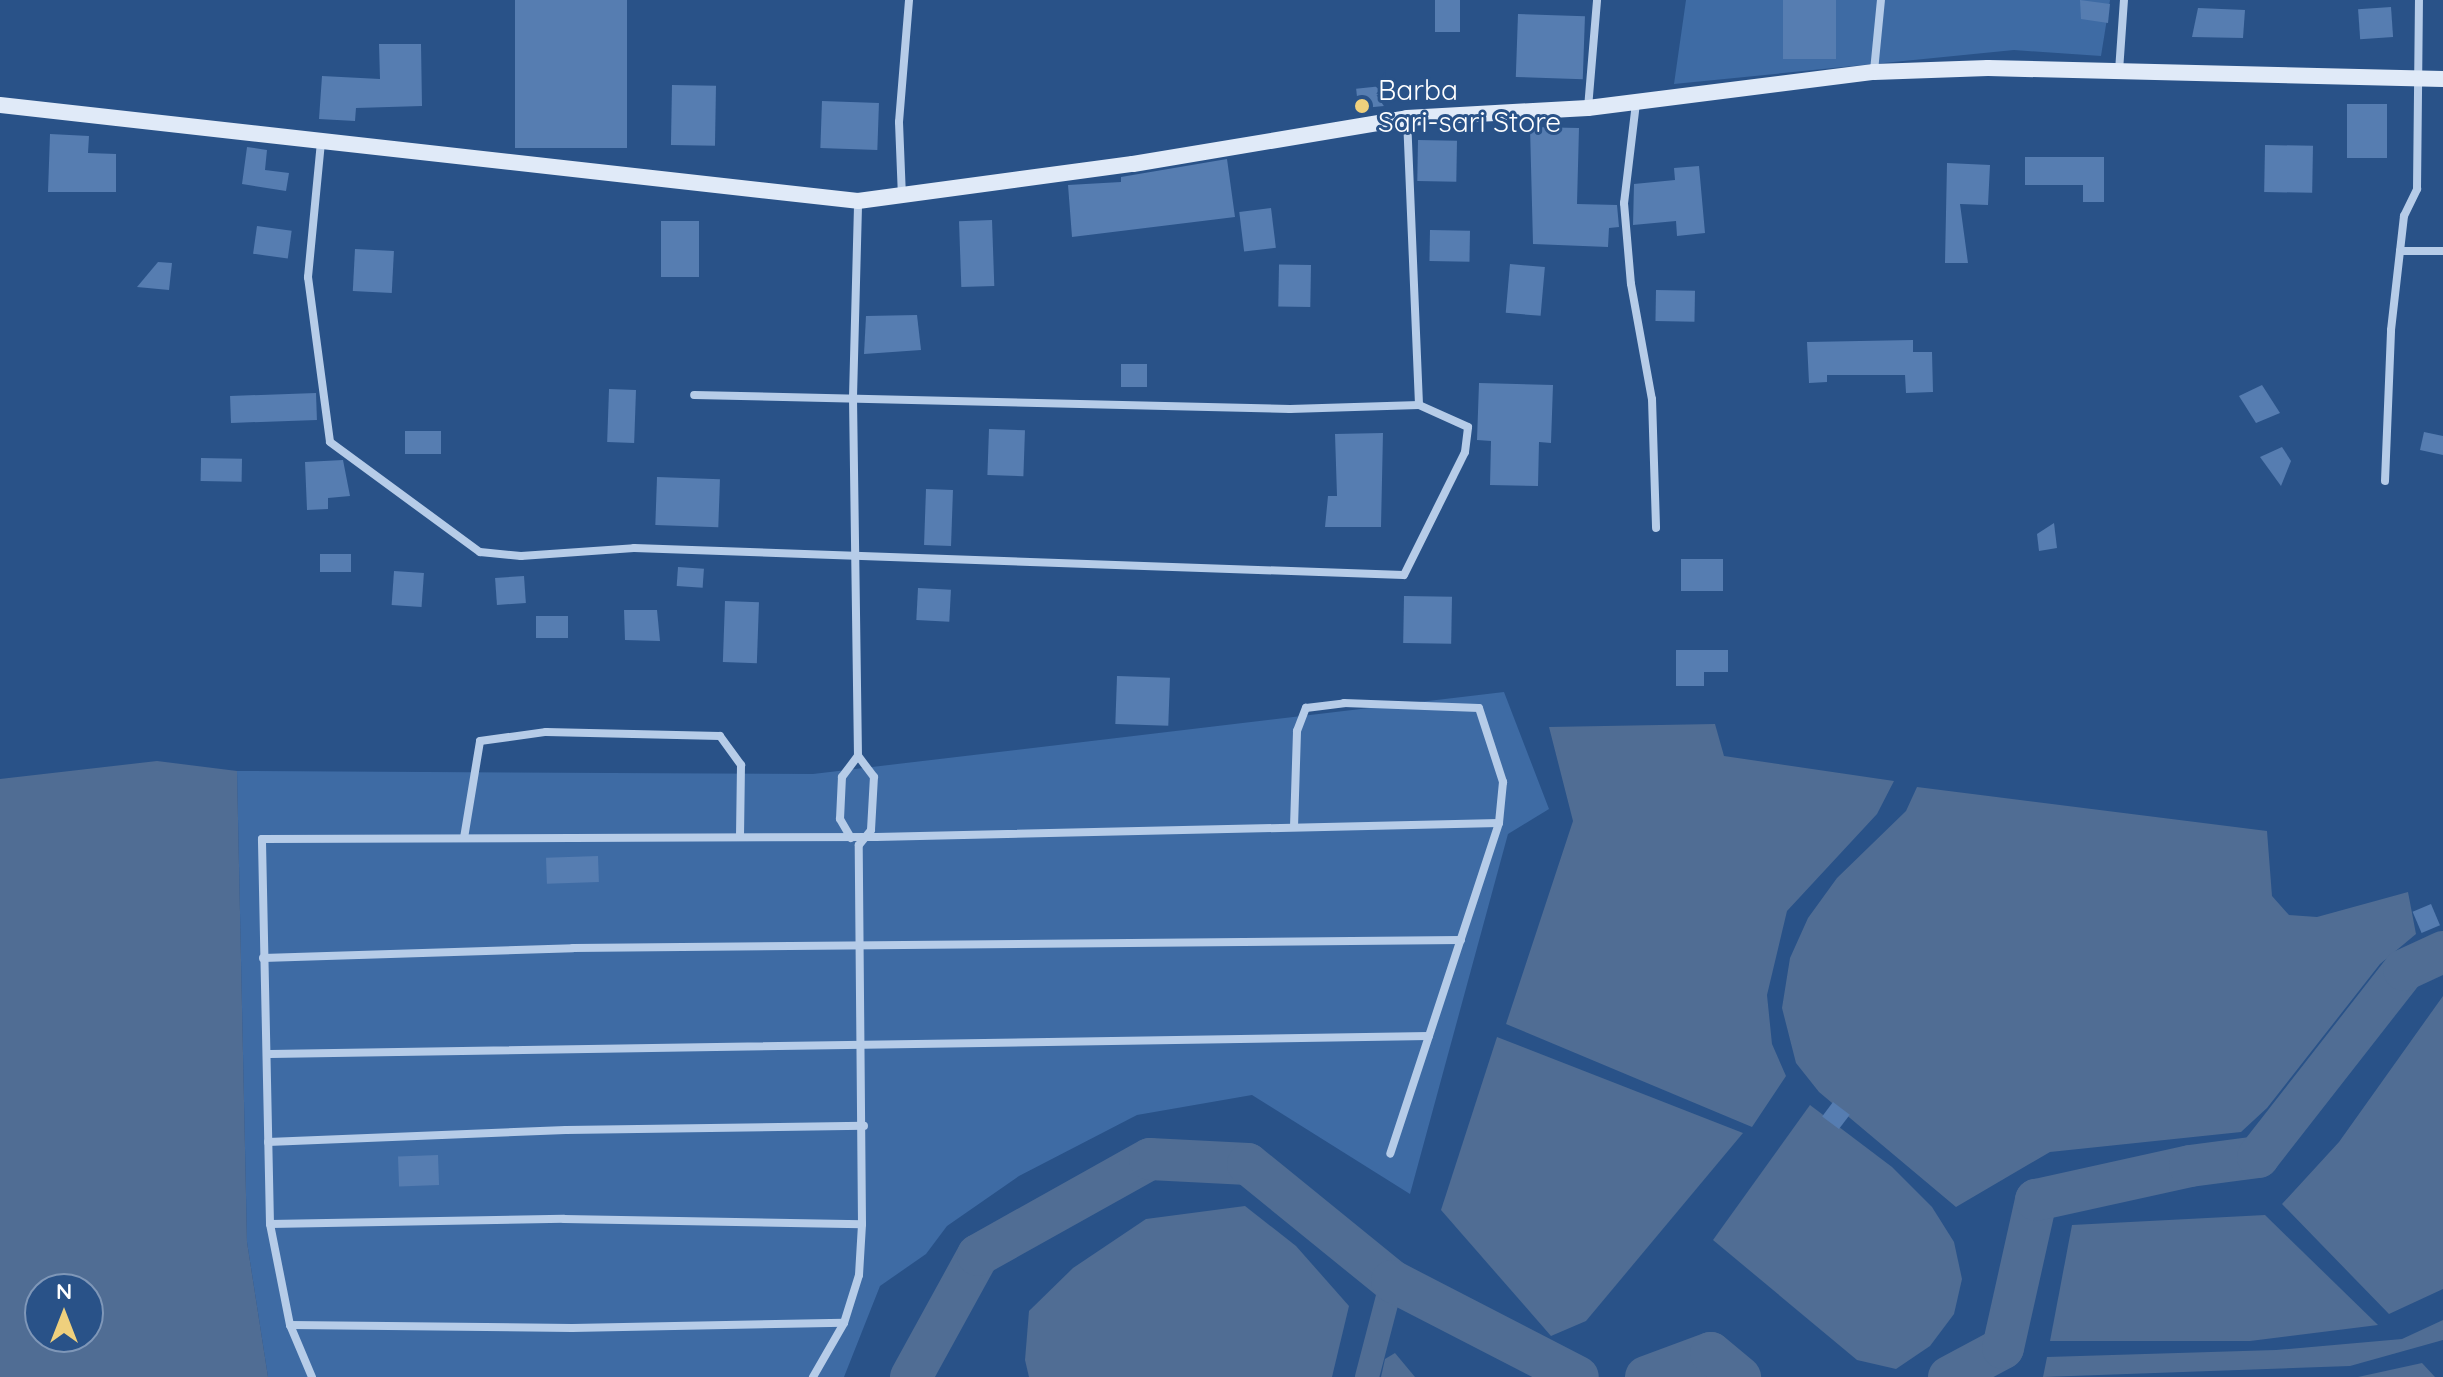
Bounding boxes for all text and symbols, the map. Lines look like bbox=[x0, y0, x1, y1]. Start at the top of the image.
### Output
place label: Barba Sari-sari Store bbox=[1378, 73, 1561, 139]
marker: Barba Sari-sari Store bbox=[1353, 97, 1371, 115]
north arrow bbox=[24, 1273, 104, 1353]
text: N bbox=[56, 1277, 72, 1305]

